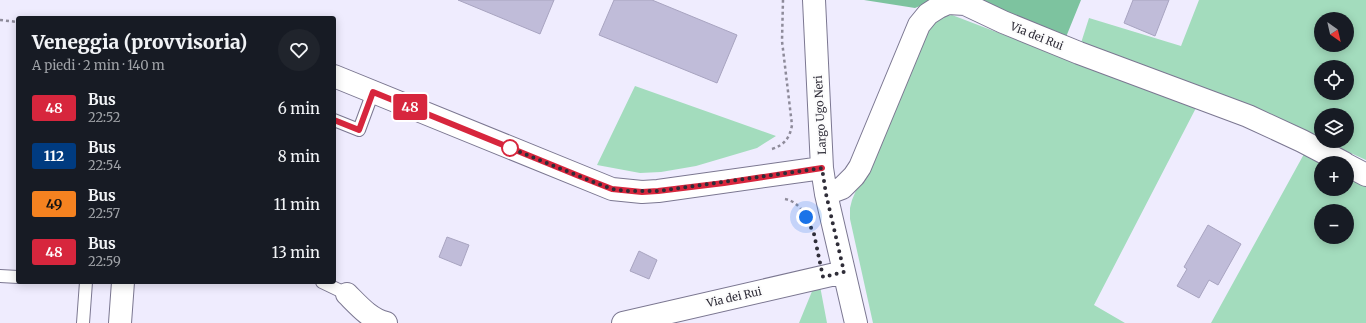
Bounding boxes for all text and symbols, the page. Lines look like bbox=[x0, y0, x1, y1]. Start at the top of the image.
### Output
north arrow bbox=[1314, 12, 1354, 52]
map controls bbox=[1314, 12, 1354, 244]
street label: Via dei Rui bbox=[1008, 19, 1066, 53]
button: heart bbox=[278, 29, 320, 71]
text: Veneggia (provvisoria) bbox=[32, 30, 247, 54]
text: A piedi · 2 min · 140 m bbox=[32, 57, 165, 74]
button: locate bbox=[1314, 60, 1354, 100]
street label: Largo Ugo Neri bbox=[811, 75, 829, 155]
text: Bus bbox=[88, 90, 116, 109]
line badge: 48 bbox=[392, 94, 428, 120]
text: 48 bbox=[401, 98, 419, 116]
text: 48 bbox=[45, 99, 63, 117]
text: 6 min bbox=[278, 99, 320, 118]
button: layers bbox=[1314, 108, 1354, 148]
text: 22:52 bbox=[88, 109, 121, 126]
text: Bus bbox=[88, 138, 116, 157]
unlabelled marker bbox=[501, 139, 519, 157]
text: 112 bbox=[44, 147, 64, 165]
text: 8 min bbox=[278, 147, 320, 166]
button: + bbox=[1314, 156, 1354, 196]
text: 22:54 bbox=[88, 157, 121, 174]
text: Bus bbox=[88, 186, 116, 205]
text: 49 bbox=[46, 195, 62, 213]
text: 11 min bbox=[274, 195, 320, 214]
button: − bbox=[1314, 204, 1354, 244]
text: 22:57 bbox=[88, 205, 120, 222]
your location bbox=[796, 207, 816, 227]
text: Bus bbox=[88, 234, 116, 253]
text: 48 bbox=[45, 243, 63, 261]
text: 13 min bbox=[272, 243, 320, 262]
text: 22:59 bbox=[88, 253, 121, 270]
street label: Via dei Rui bbox=[704, 284, 763, 310]

